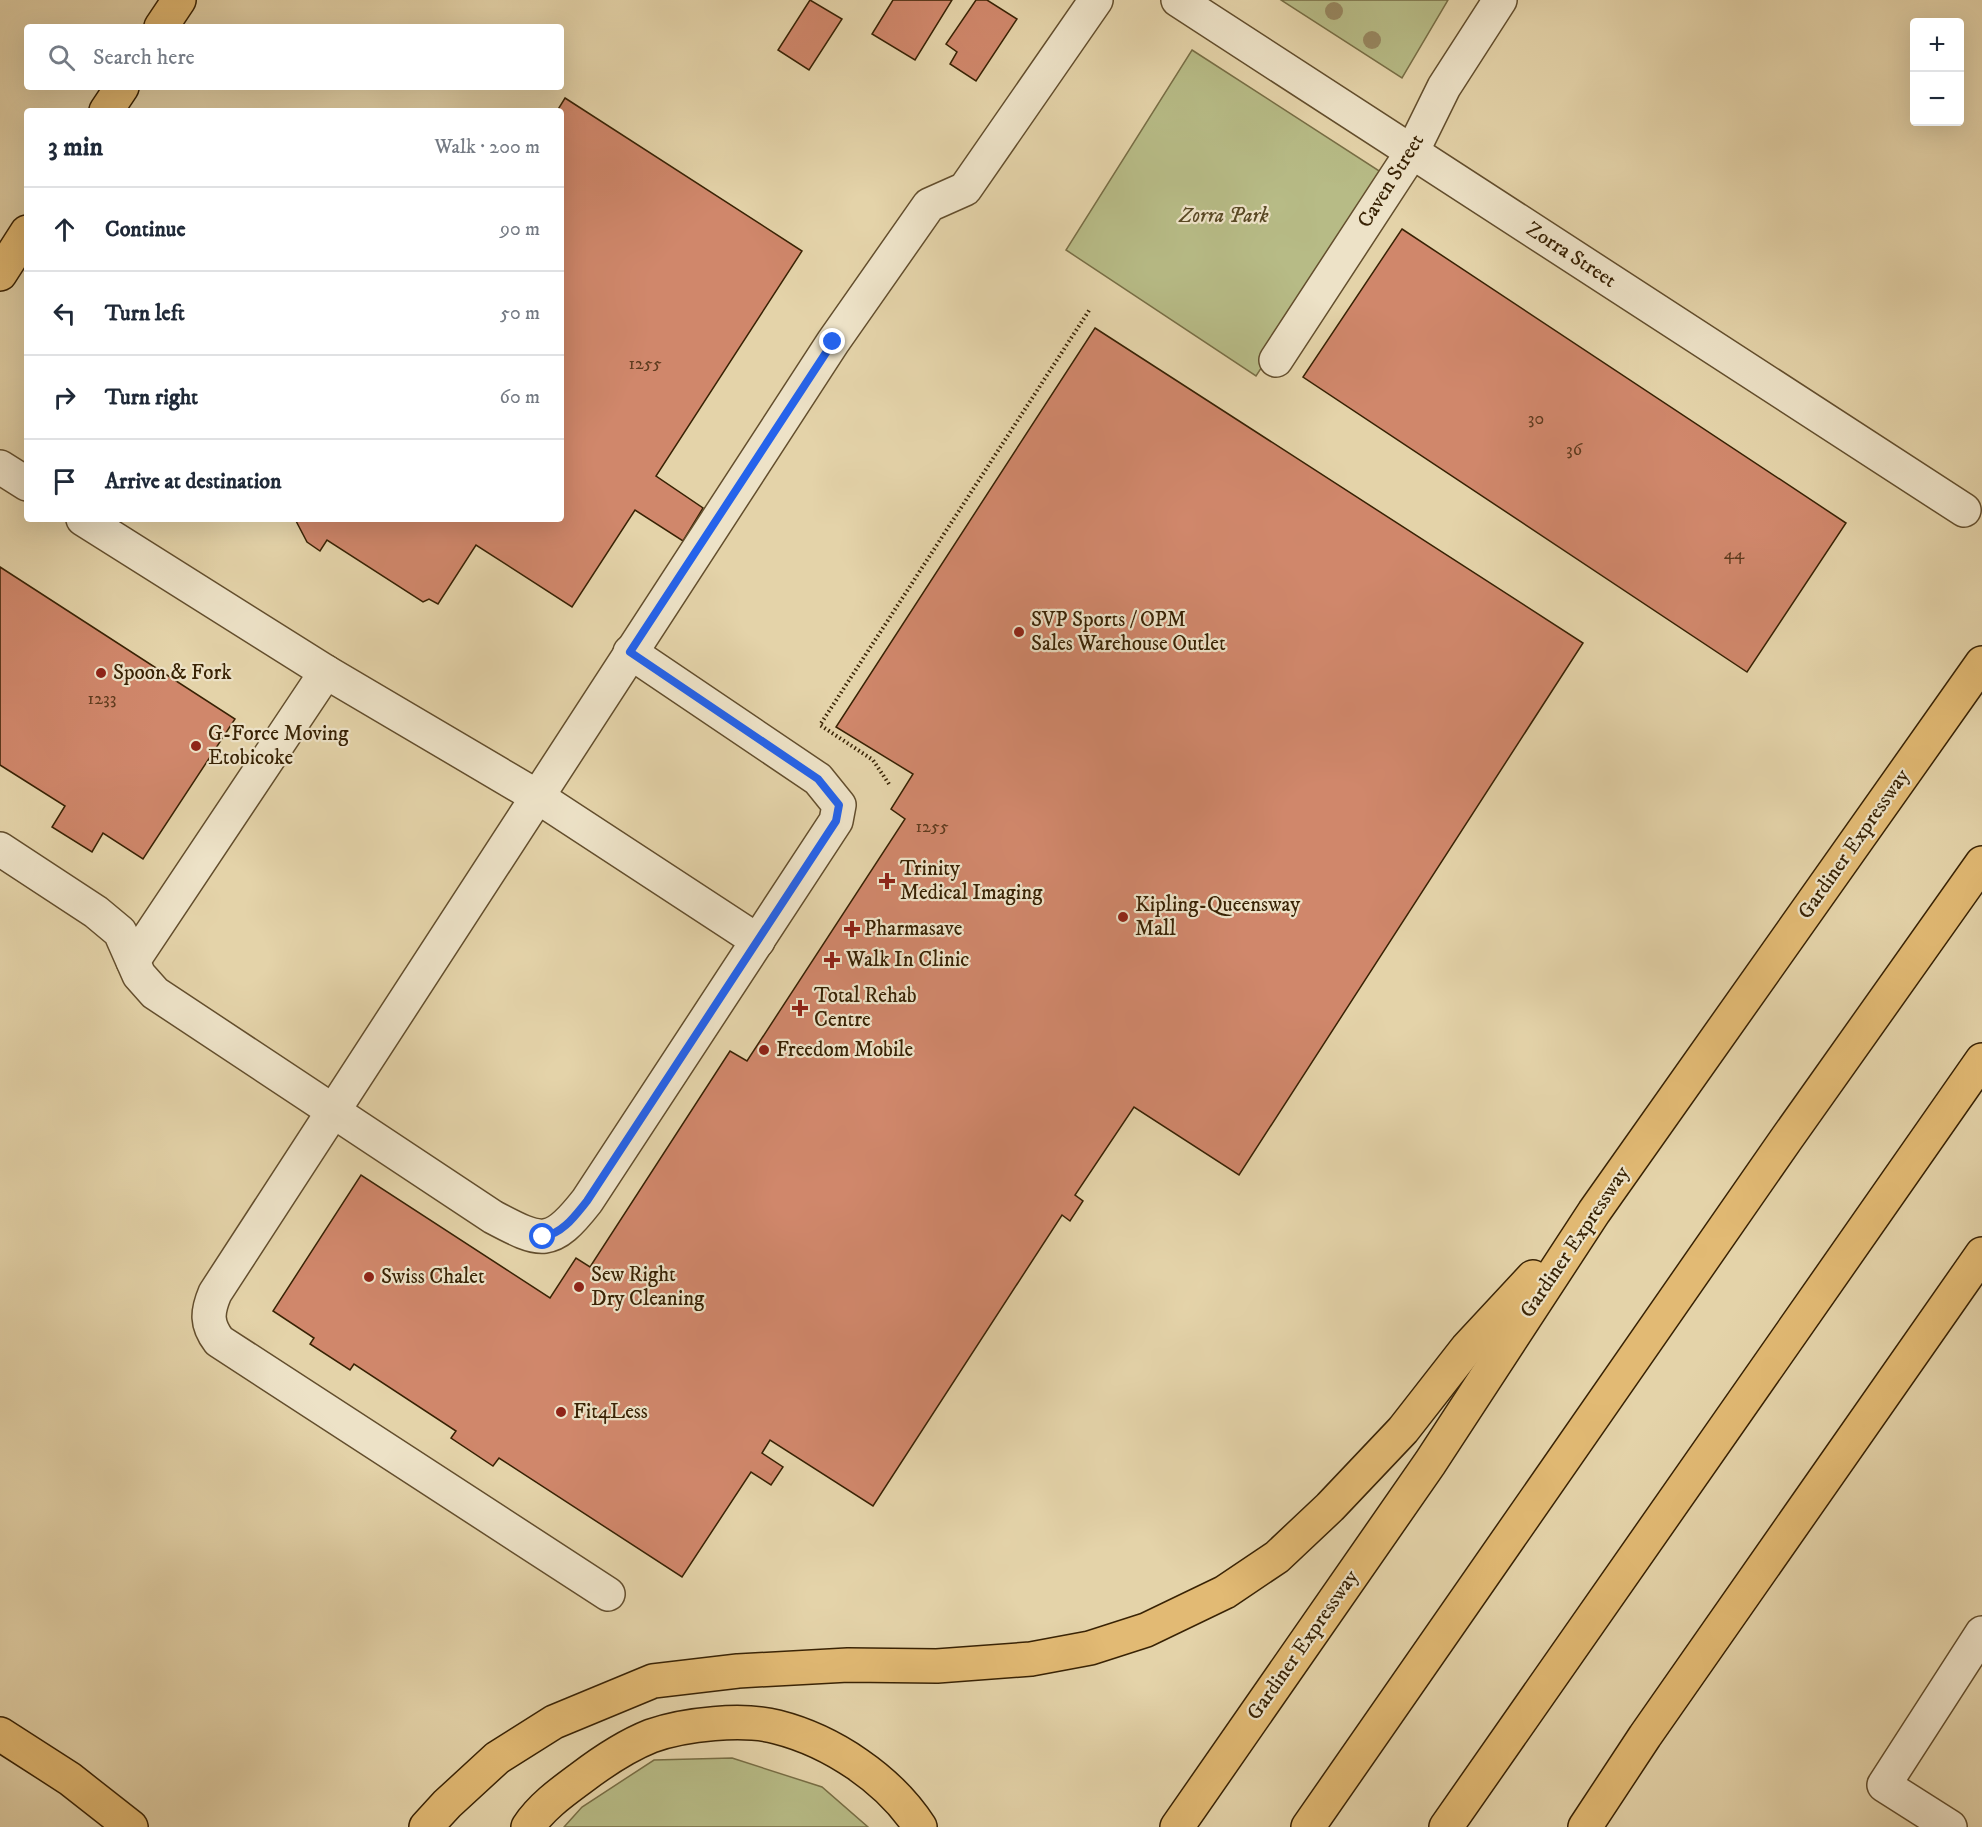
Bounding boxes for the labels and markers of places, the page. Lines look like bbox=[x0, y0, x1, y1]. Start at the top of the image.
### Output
place label: SVP Sports / OPM Sales Warehouse Outlet bbox=[1031, 607, 1226, 657]
marker: SVP Sports / OPM Sales Warehouse Outlet bbox=[1012, 625, 1026, 639]
place label: Spoon & Fork bbox=[113, 660, 232, 686]
marker: Spoon & Fork bbox=[94, 666, 108, 680]
place label: G-Force Moving Etobicoke bbox=[208, 721, 349, 771]
marker: G-Force Moving Etobicoke bbox=[189, 739, 203, 753]
place label: Trinity Medical Imaging bbox=[900, 856, 1043, 906]
marker: Trinity Medical Imaging bbox=[878, 872, 896, 890]
place label: Kipling-Queensway Mall bbox=[1135, 892, 1301, 942]
marker: Kipling-Queensway Mall bbox=[1116, 910, 1130, 924]
place label: Pharmasave bbox=[864, 916, 963, 942]
marker: Pharmasave bbox=[845, 922, 859, 936]
place label: Walk In Clinic bbox=[845, 947, 969, 973]
marker: Walk In Clinic bbox=[823, 951, 841, 969]
place label: Total Rehab Centre bbox=[814, 983, 917, 1033]
marker: Total Rehab Centre bbox=[791, 999, 809, 1017]
place label: Freedom Mobile bbox=[776, 1037, 914, 1063]
marker: Freedom Mobile bbox=[757, 1043, 771, 1057]
place label: Sew Right Dry Cleaning bbox=[591, 1262, 705, 1312]
place label: Swiss Chalet bbox=[381, 1264, 485, 1290]
marker: Swiss Chalet bbox=[362, 1270, 376, 1284]
marker: Sew Right Dry Cleaning bbox=[572, 1280, 586, 1294]
place label: Fit4Less bbox=[573, 1399, 648, 1425]
marker: Fit4Less bbox=[554, 1405, 568, 1419]

